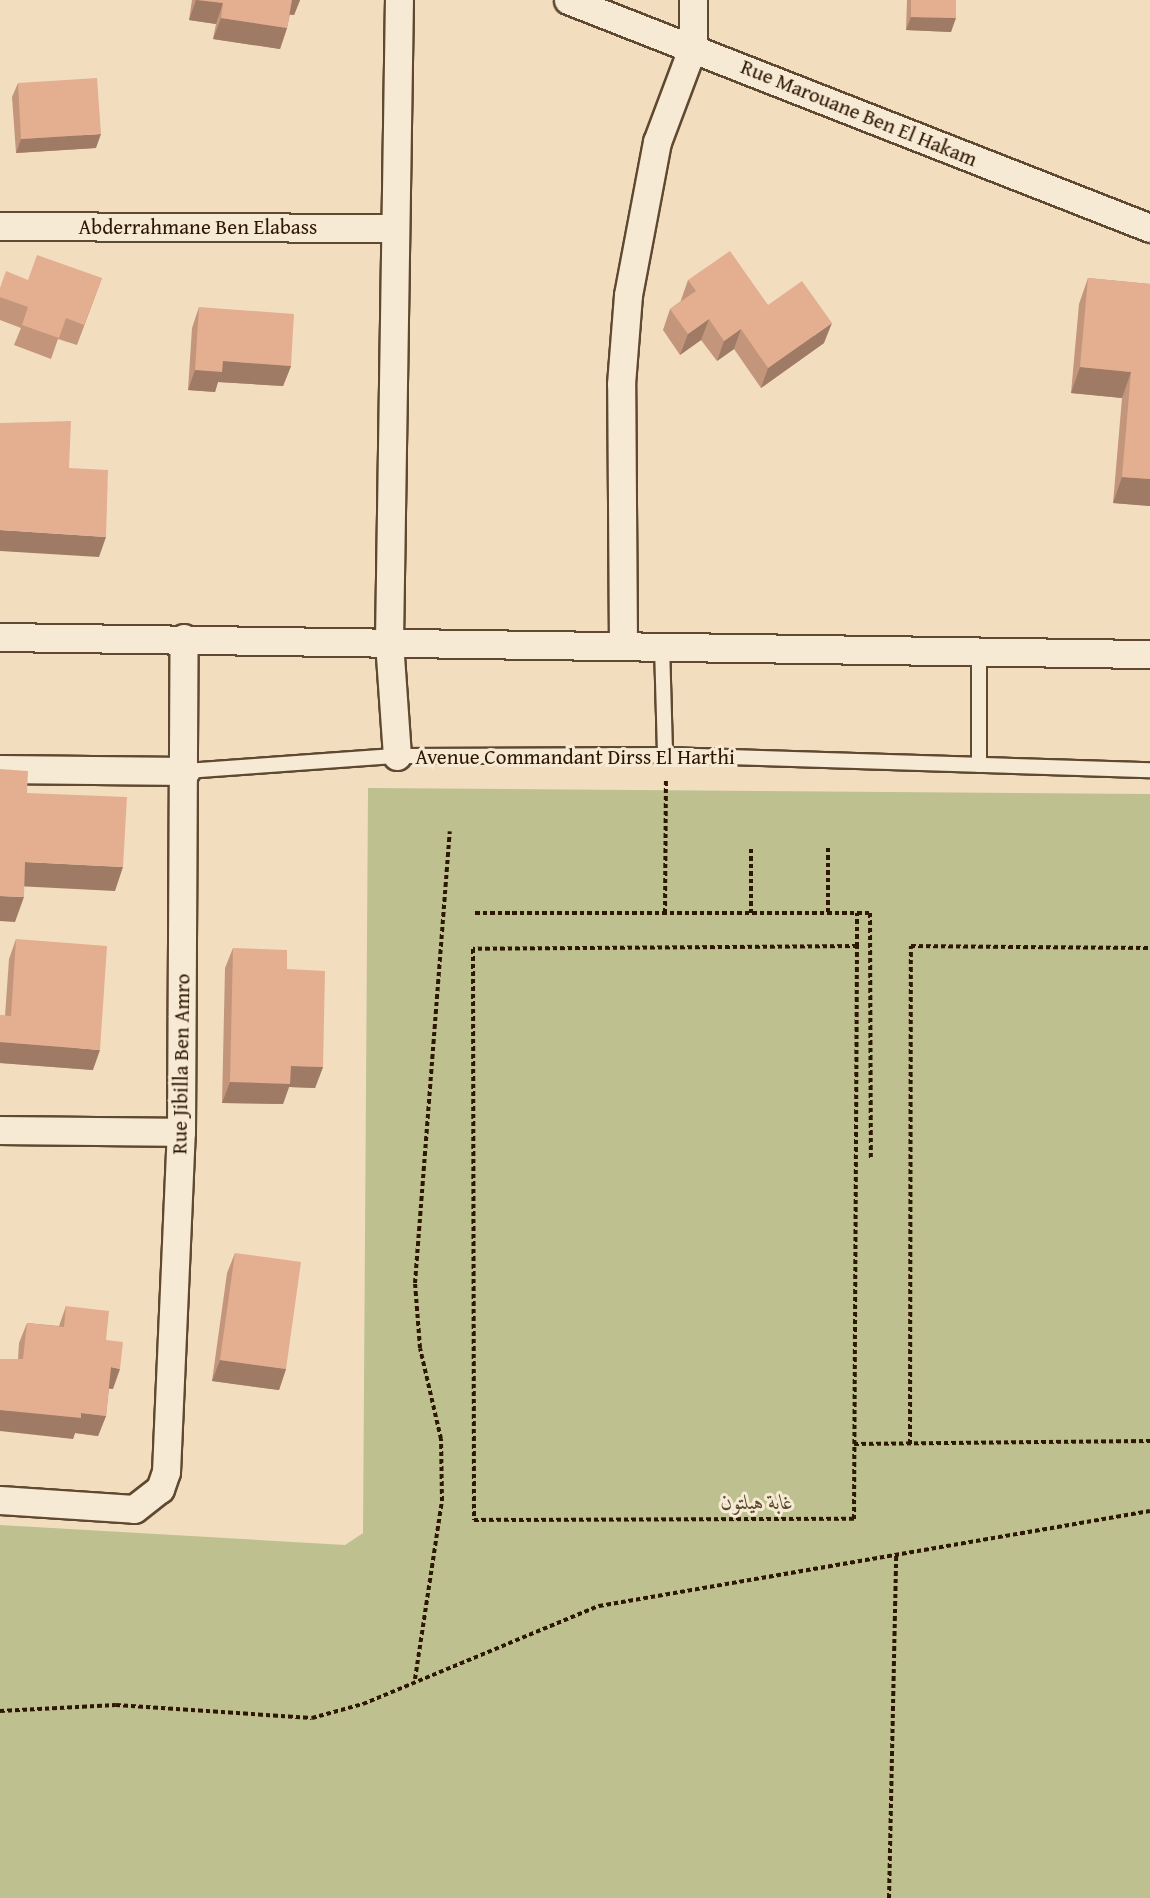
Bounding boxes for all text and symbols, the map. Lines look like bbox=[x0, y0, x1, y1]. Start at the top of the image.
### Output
street label: Rue Marouane Ben El Hakam bbox=[737, 54, 981, 172]
street label: Abderrahmane Ben Elabass bbox=[79, 214, 317, 240]
street label: Avenue Commandant Dirss El Harthi bbox=[415, 744, 735, 770]
street label: Rue Jibilla Ben Amro bbox=[167, 973, 195, 1155]
park label: غابة هيلتون bbox=[721, 1489, 793, 1515]

